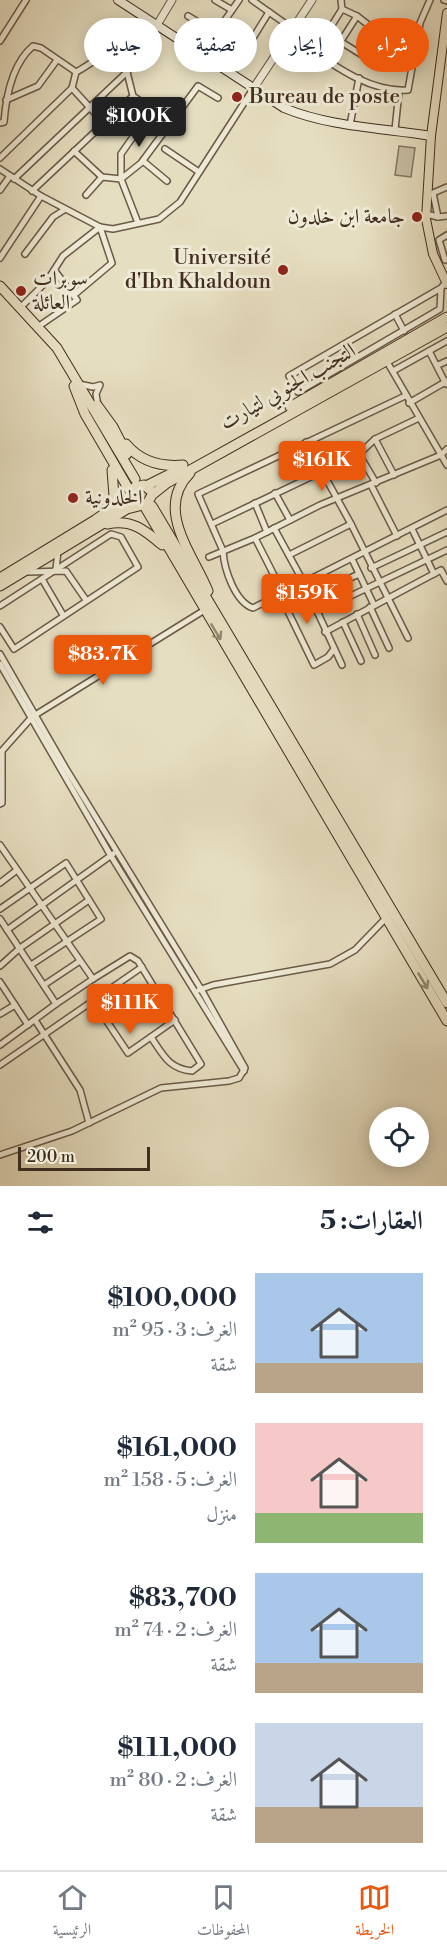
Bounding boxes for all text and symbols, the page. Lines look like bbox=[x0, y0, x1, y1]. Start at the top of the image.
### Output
chip: جديد bbox=[84, 18, 162, 72]
chip: تصفية bbox=[174, 18, 257, 72]
chip: إيجار bbox=[269, 18, 344, 72]
chip: شراء bbox=[356, 18, 429, 72]
place label: Bureau de poste bbox=[248, 84, 400, 110]
marker: Bureau de poste bbox=[230, 90, 244, 104]
pin: $100K bbox=[97, 97, 181, 148]
text: $100K bbox=[106, 104, 172, 129]
place label: جامعة ابن خلدون bbox=[287, 204, 405, 230]
marker: جامعة ابن خلدون bbox=[410, 210, 424, 224]
place label: Université d'Ibn Khaldoun bbox=[125, 245, 271, 295]
marker: Université d'Ibn Khaldoun bbox=[276, 263, 290, 277]
place label: سوبرات العائلة bbox=[32, 266, 88, 316]
marker: سوبرات العائلة bbox=[14, 284, 28, 298]
street label: التجنب الجنوبي لتيارت bbox=[216, 338, 362, 439]
pin: $161K bbox=[280, 441, 364, 492]
text: $161K bbox=[293, 448, 351, 473]
place label: الخلدونية bbox=[85, 485, 143, 511]
marker: الخلدونية bbox=[66, 491, 80, 505]
pin: $159K bbox=[265, 574, 349, 625]
text: $159K bbox=[276, 581, 338, 606]
one-way arrow bbox=[211, 623, 223, 640]
pin: $83.7K bbox=[54, 635, 152, 686]
text: $83.7K bbox=[68, 642, 138, 667]
one-way arrow bbox=[417, 972, 429, 989]
pin: $111K bbox=[88, 984, 172, 1035]
text: $111K bbox=[101, 991, 159, 1016]
map controls bbox=[369, 1107, 429, 1167]
button: locate bbox=[369, 1107, 429, 1167]
scale bar bbox=[18, 1144, 150, 1172]
text: 200 m bbox=[27, 1147, 75, 1167]
text: العقارات: 5 bbox=[320, 1205, 423, 1237]
icon: filters bbox=[24, 1206, 57, 1239]
text: $100,000 bbox=[107, 1282, 237, 1314]
icon: home bbox=[303, 1297, 375, 1369]
text: الغرف: 3 · 95 m² bbox=[112, 1318, 237, 1343]
text: شقة bbox=[211, 1353, 237, 1378]
text: $161,000 bbox=[117, 1432, 237, 1464]
icon: home bbox=[303, 1447, 375, 1519]
text: الغرف: 5 · 158 m² bbox=[104, 1468, 237, 1493]
text: منزل bbox=[206, 1503, 237, 1528]
text: $83,700 bbox=[129, 1582, 237, 1614]
icon: home bbox=[303, 1597, 375, 1669]
text: الغرف: 2 · 74 m² bbox=[114, 1618, 237, 1643]
text: شقة bbox=[211, 1653, 237, 1678]
text: $111,000 bbox=[117, 1732, 237, 1764]
icon: home bbox=[303, 1747, 375, 1819]
text: الغرف: 2 · 80 m² bbox=[110, 1768, 237, 1793]
text: شقة bbox=[211, 1803, 237, 1828]
tab: الرئيسية bbox=[53, 1881, 91, 1945]
tab: المحفوظات bbox=[197, 1881, 250, 1945]
tab: الخريطة bbox=[355, 1881, 394, 1945]

